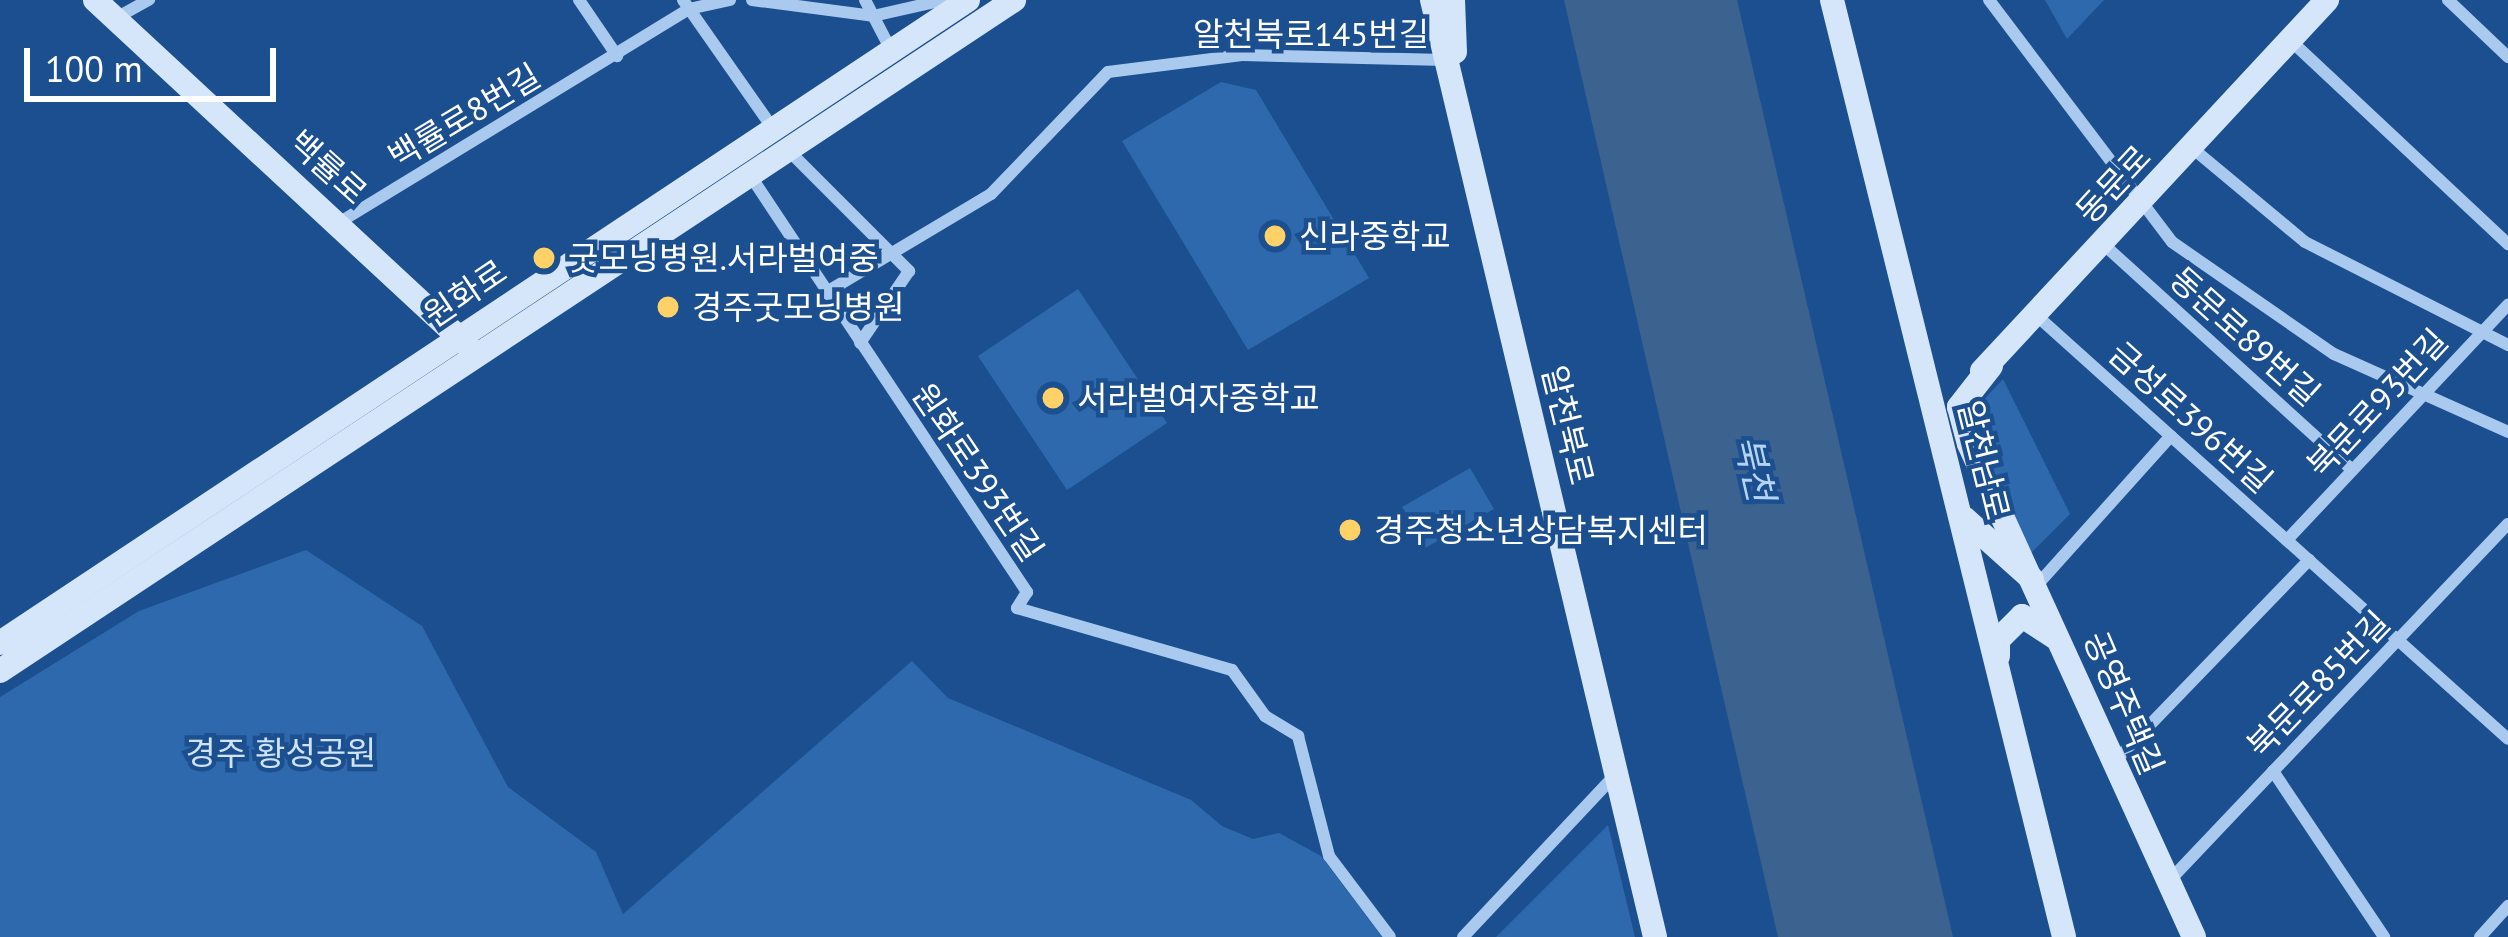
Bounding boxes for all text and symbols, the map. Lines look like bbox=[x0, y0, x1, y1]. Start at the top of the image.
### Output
street label: 알천북로145번길 bbox=[1193, 14, 1429, 54]
scale bar bbox=[30, 24, 282, 98]
text: 100 m bbox=[45, 45, 143, 92]
street label: 백률로8번길 bbox=[381, 55, 547, 177]
street label: 백률로 bbox=[281, 122, 375, 212]
street label: 동문로 bbox=[2067, 137, 2159, 231]
place label: 신라중학교 bbox=[1299, 216, 1451, 256]
marker: 신라중학교 bbox=[1262, 223, 1288, 249]
place label: 굿모닝병원.서라벌여중 bbox=[568, 238, 879, 278]
marker: 굿모닝병원.서라벌여중 bbox=[531, 245, 557, 271]
street label: 원화로 bbox=[416, 251, 514, 335]
street label: 동문로89번길 bbox=[2162, 258, 2328, 414]
place label: 경주굿모닝병원 bbox=[692, 287, 905, 327]
marker: 경주굿모닝병원 bbox=[655, 294, 681, 320]
street label: 북문로93번길 bbox=[2298, 321, 2456, 485]
street label: 금성로396번길 bbox=[2101, 333, 2281, 501]
street label: 알천북로 bbox=[1534, 361, 1602, 489]
street label: 원화로393번길 bbox=[904, 376, 1052, 568]
place label: 서라벌여자중학교 bbox=[1077, 378, 1320, 418]
marker: 서라벌여자중학교 bbox=[1040, 385, 1066, 411]
street label: 알천남로 bbox=[1950, 396, 2018, 524]
water label: 북천 bbox=[1727, 431, 1783, 505]
place label: 경주청소년상담복지센터 bbox=[1374, 510, 1708, 550]
marker: 경주청소년상담복지센터 bbox=[1337, 517, 1363, 543]
street label: 북문로85번길 bbox=[2239, 603, 2397, 765]
street label: 공영주택길 bbox=[2076, 625, 2172, 781]
park label: 경주 황성공원 bbox=[186, 733, 376, 773]

